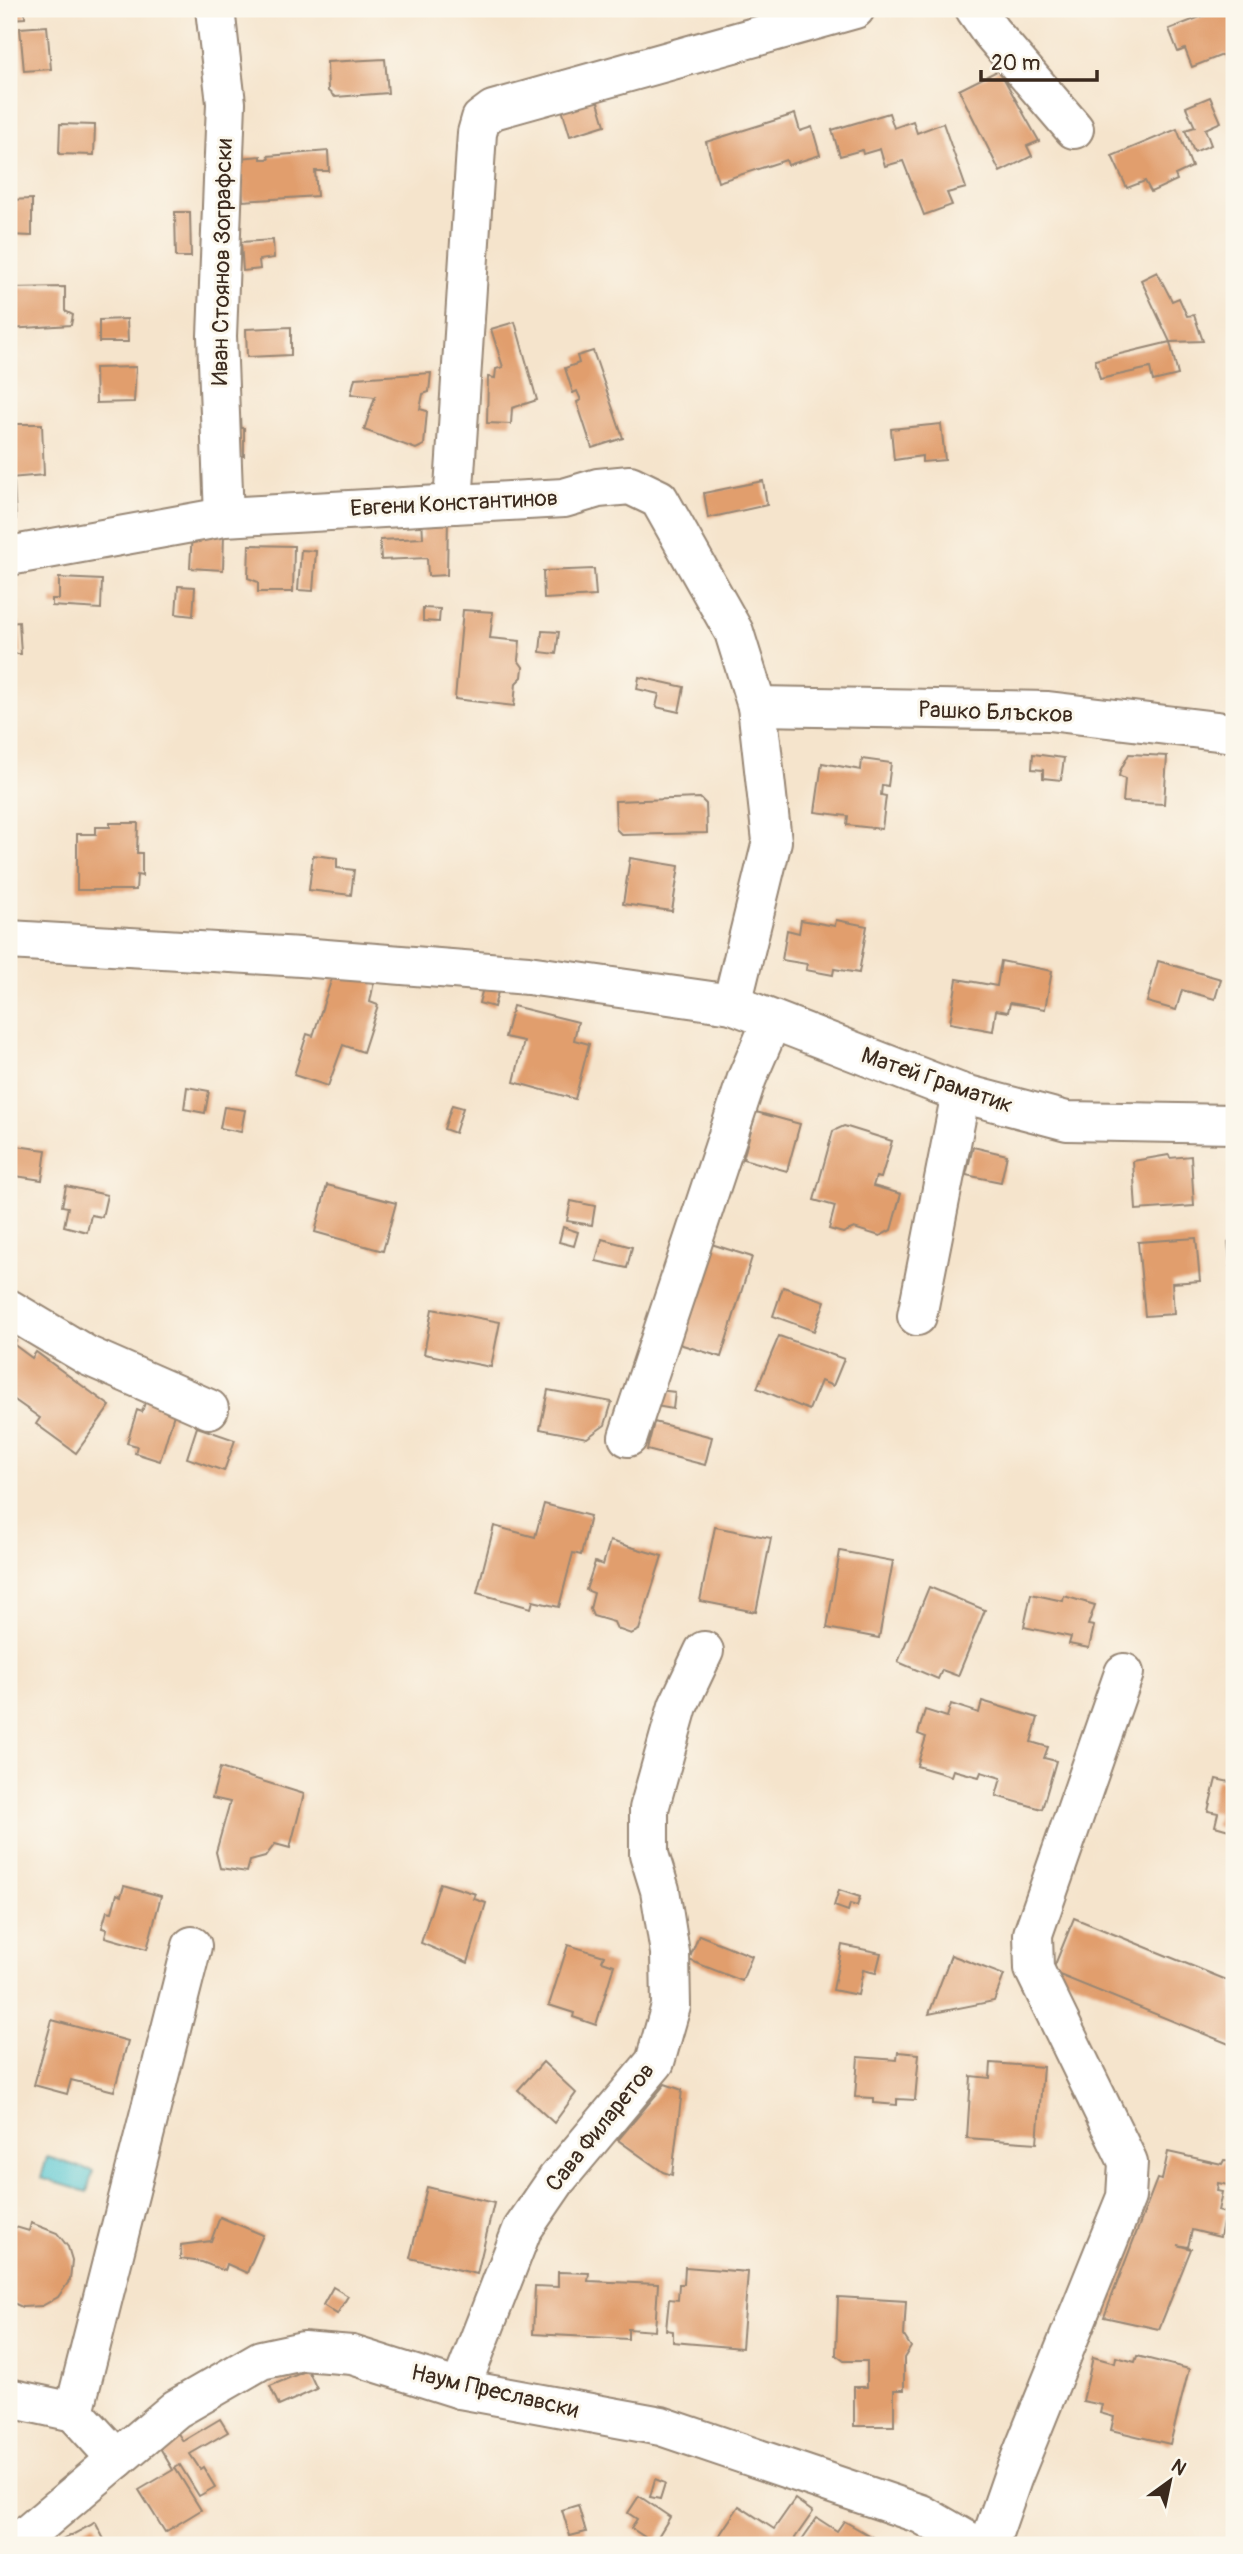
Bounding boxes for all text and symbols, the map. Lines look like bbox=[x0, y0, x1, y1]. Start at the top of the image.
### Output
scale bar bbox=[981, 38, 1096, 82]
text: 20 m bbox=[991, 50, 1040, 77]
street label: Иван Стоянов Зографски bbox=[205, 138, 239, 386]
street label: Евгени Константинов bbox=[349, 483, 559, 523]
street label: Рашко Блъсков bbox=[918, 695, 1074, 729]
street label: Матей Граматик bbox=[857, 1041, 1017, 1120]
street label: Сава Филаретов bbox=[539, 2057, 661, 2197]
street label: Наум Преславски bbox=[409, 2358, 581, 2424]
north arrow bbox=[1134, 2446, 1204, 2516]
text: N bbox=[1167, 2454, 1191, 2481]

